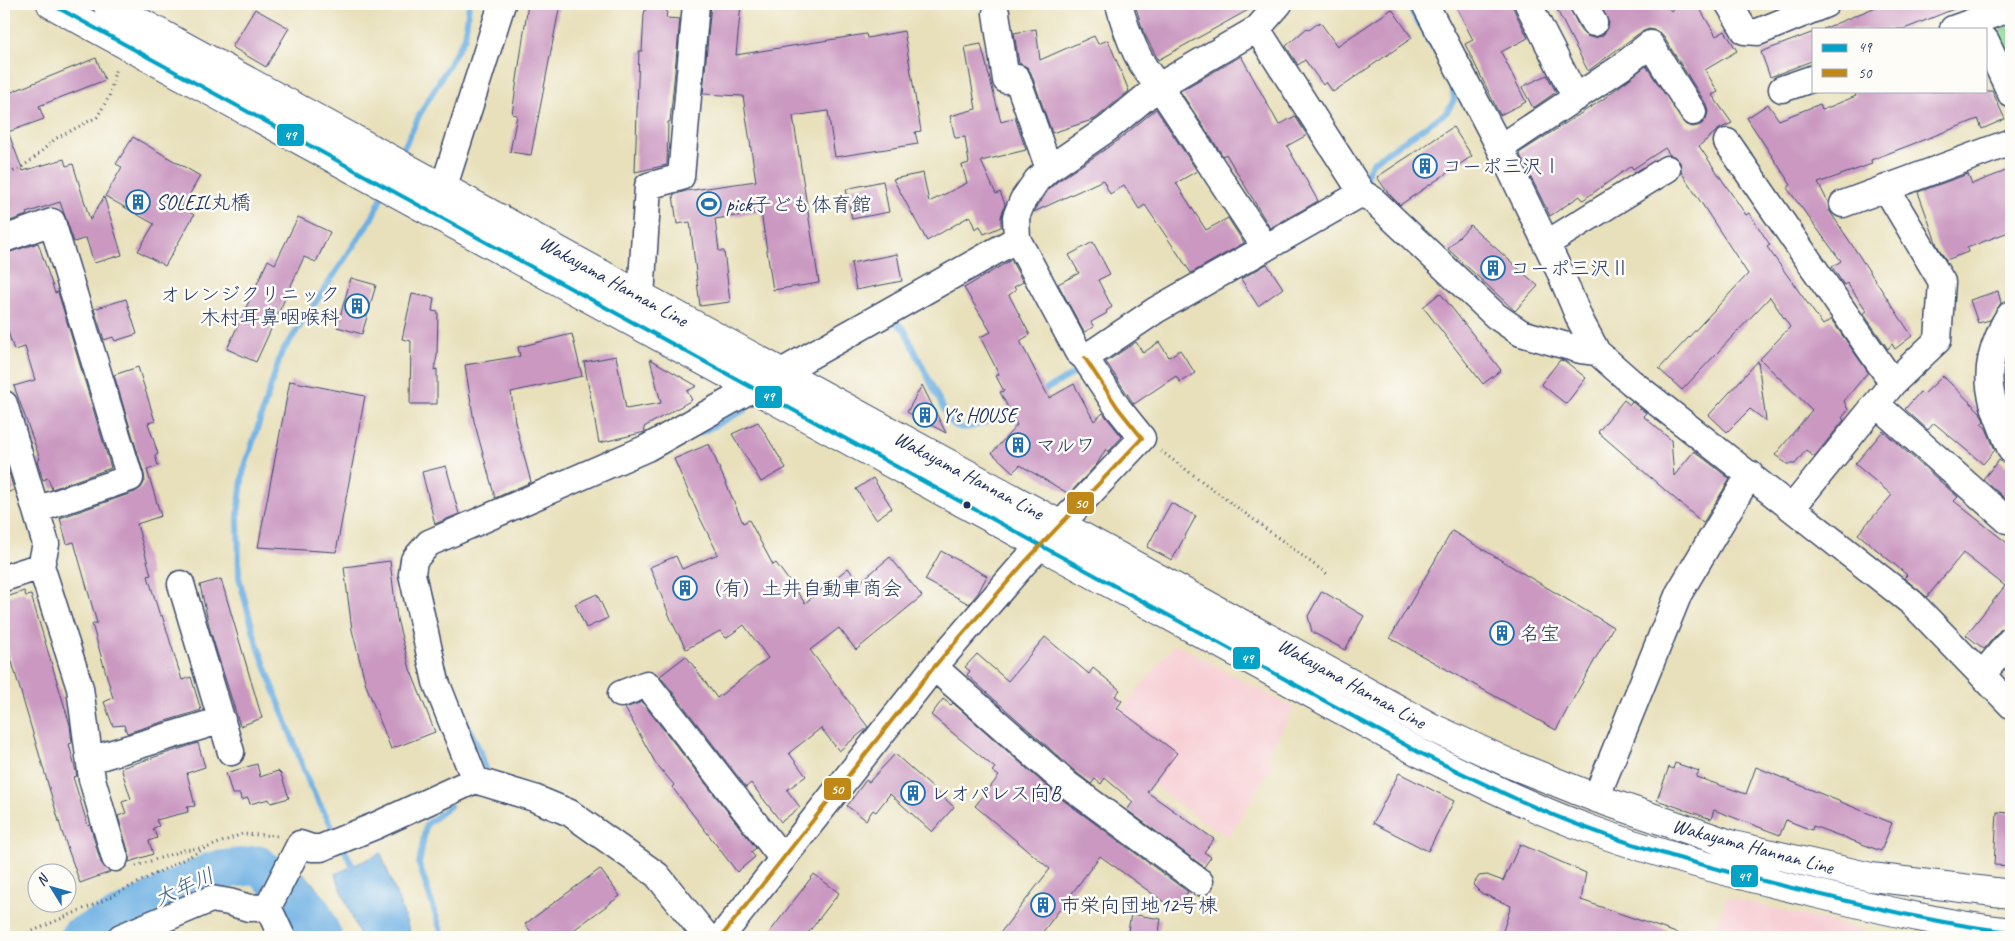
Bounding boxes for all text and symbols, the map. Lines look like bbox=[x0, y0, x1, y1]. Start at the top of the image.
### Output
legend bbox=[1812, 28, 1988, 92]
text: 49 bbox=[1858, 38, 1873, 57]
text: 50 bbox=[1858, 64, 1873, 83]
line badge: 49 bbox=[276, 123, 305, 147]
text: 49 bbox=[284, 127, 298, 144]
building icon: コーポ三沢Ⅰ bbox=[1412, 153, 1438, 179]
place label: コーポ三沢Ⅰ bbox=[1442, 154, 1562, 179]
building icon: SOLEIL丸橋 bbox=[125, 189, 151, 215]
place label: SOLEIL丸橋 bbox=[156, 190, 251, 215]
sports icon: pick子ども体育館 bbox=[696, 191, 722, 217]
place label: pick子ども体育館 bbox=[726, 192, 872, 217]
street label: Wakayama Hannan Line bbox=[535, 230, 694, 333]
building icon: コーポ三沢Ⅱ bbox=[1480, 255, 1506, 281]
place label: コーポ三沢Ⅱ bbox=[1510, 256, 1630, 281]
place label: オレンジクリニック 木村耳鼻咽喉科 bbox=[160, 282, 340, 330]
building icon: オレンジクリニック 木村耳鼻咽喉科 bbox=[344, 293, 370, 319]
line badge: 49 bbox=[754, 385, 783, 409]
text: 49 bbox=[762, 388, 776, 405]
building icon: Y's HOUSE bbox=[912, 402, 938, 428]
place label: Y's HOUSE bbox=[942, 403, 1019, 428]
street label: Wakayama Hannan Line bbox=[890, 426, 1049, 526]
building icon: マルワ bbox=[1005, 432, 1031, 458]
place label: マルワ bbox=[1036, 433, 1096, 458]
line badge: 50 bbox=[1066, 491, 1095, 515]
text: 50 bbox=[1075, 495, 1089, 512]
unlabelled marker bbox=[962, 500, 972, 510]
building icon: （有）土井自動車商会 bbox=[672, 575, 698, 601]
place label: （有）土井自動車商会 bbox=[702, 576, 902, 601]
building icon: 名宝 bbox=[1489, 620, 1515, 646]
place label: 名宝 bbox=[1520, 621, 1560, 646]
street label: Wakayama Hannan Line bbox=[1273, 632, 1432, 735]
line badge: 49 bbox=[1232, 646, 1261, 670]
text: 49 bbox=[1241, 650, 1255, 667]
line badge: 50 bbox=[823, 777, 852, 801]
building icon: レオパレス向B bbox=[900, 780, 926, 806]
text: 50 bbox=[831, 781, 845, 798]
place label: レオパレス向B bbox=[930, 781, 1062, 806]
street label: Wakayama Hannan Line bbox=[1670, 813, 1838, 880]
water label: 大年川 bbox=[150, 862, 218, 912]
north arrow bbox=[28, 864, 78, 914]
line badge: 49 bbox=[1730, 864, 1759, 888]
text: 49 bbox=[1738, 868, 1752, 885]
text: N bbox=[33, 870, 53, 889]
building icon: 市栄向団地12号棟 bbox=[1030, 892, 1056, 918]
place label: 市栄向団地12号棟 bbox=[1060, 893, 1218, 918]

